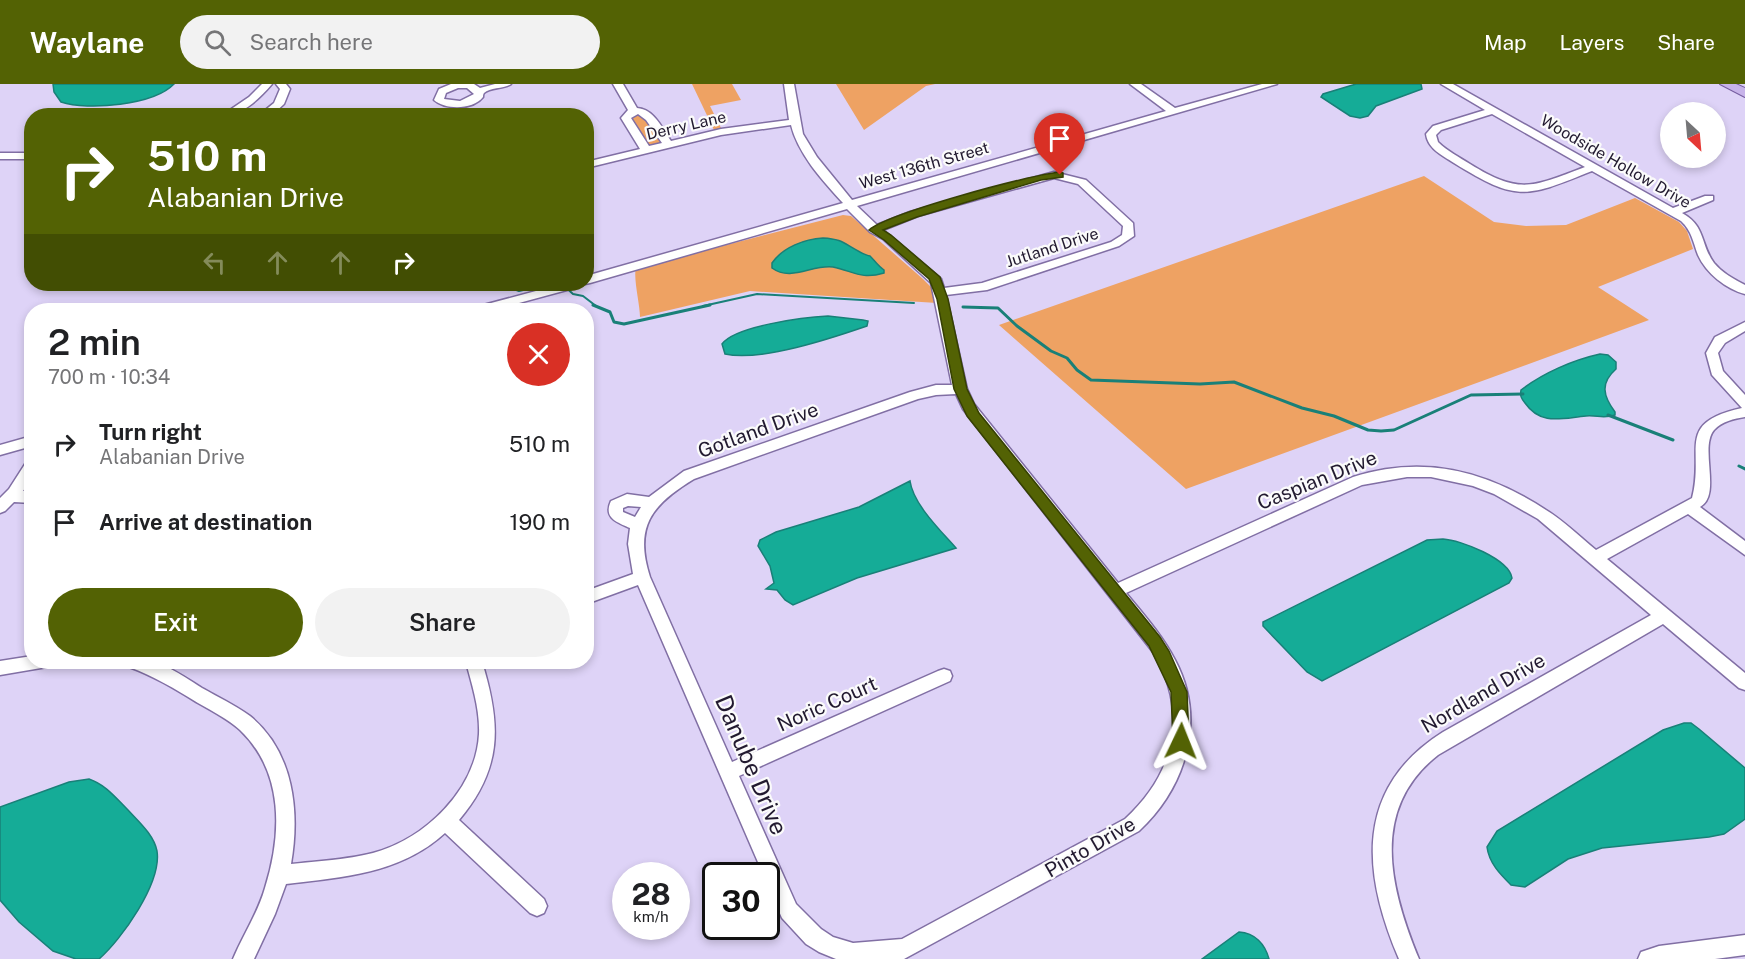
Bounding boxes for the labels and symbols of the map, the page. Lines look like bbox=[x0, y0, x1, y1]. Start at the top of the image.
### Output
north arrow bbox=[1660, 102, 1726, 168]
street label: Derry Lane bbox=[644, 107, 728, 144]
street label: Woodside Hollow Drive bbox=[1537, 111, 1694, 212]
pin bbox=[1034, 113, 1085, 175]
street label: West 136th Street bbox=[857, 138, 991, 193]
street label: Jutland Drive bbox=[1003, 224, 1101, 271]
street label: Gotland Drive bbox=[694, 397, 822, 463]
street label: Caspian Drive bbox=[1254, 445, 1380, 515]
street label: Nordland Drive bbox=[1417, 648, 1549, 738]
street label: Noric Court bbox=[773, 671, 881, 737]
street label: Danube Drive bbox=[710, 691, 794, 839]
position arrow bbox=[1149, 709, 1213, 773]
street label: Pinto Drive bbox=[1041, 812, 1139, 882]
speed limit sign: 30 bbox=[702, 862, 780, 940]

